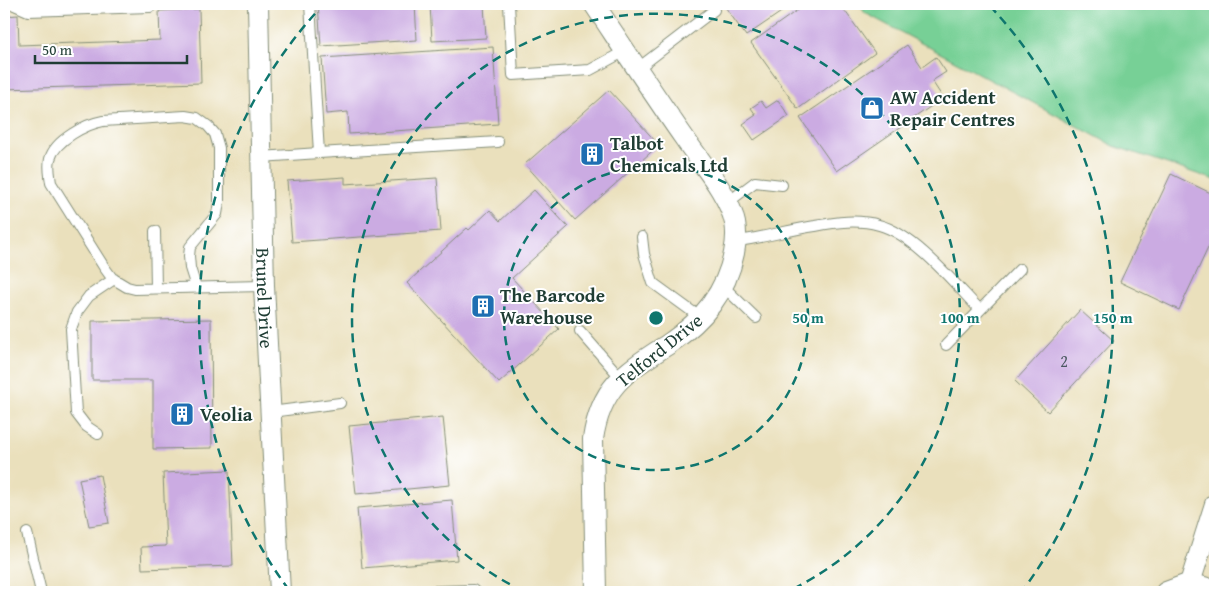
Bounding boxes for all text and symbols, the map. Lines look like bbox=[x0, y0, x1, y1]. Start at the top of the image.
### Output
scale bar bbox=[35, 32, 188, 64]
text: 50 m bbox=[42, 39, 73, 60]
place label: AW Accident Repair Centres bbox=[890, 83, 1015, 133]
shop icon: AW Accident Repair Centres bbox=[859, 95, 885, 121]
place label: Talbot Chemicals Ltd bbox=[610, 129, 728, 179]
building icon: Talbot Chemicals Ltd bbox=[579, 141, 605, 167]
street label: Brunel Drive bbox=[249, 247, 281, 349]
place label: The Barcode Warehouse bbox=[500, 281, 605, 331]
building icon: The Barcode Warehouse bbox=[470, 293, 496, 319]
street label: Telford Drive bbox=[610, 306, 708, 394]
text: 50 m bbox=[792, 307, 824, 328]
text: 100 m bbox=[940, 307, 980, 328]
text: 150 m bbox=[1093, 307, 1133, 328]
centre of rings bbox=[647, 309, 665, 327]
house number: 2 bbox=[1060, 349, 1068, 373]
place label: Veolia bbox=[200, 400, 253, 428]
building icon: Veolia bbox=[169, 401, 195, 427]

